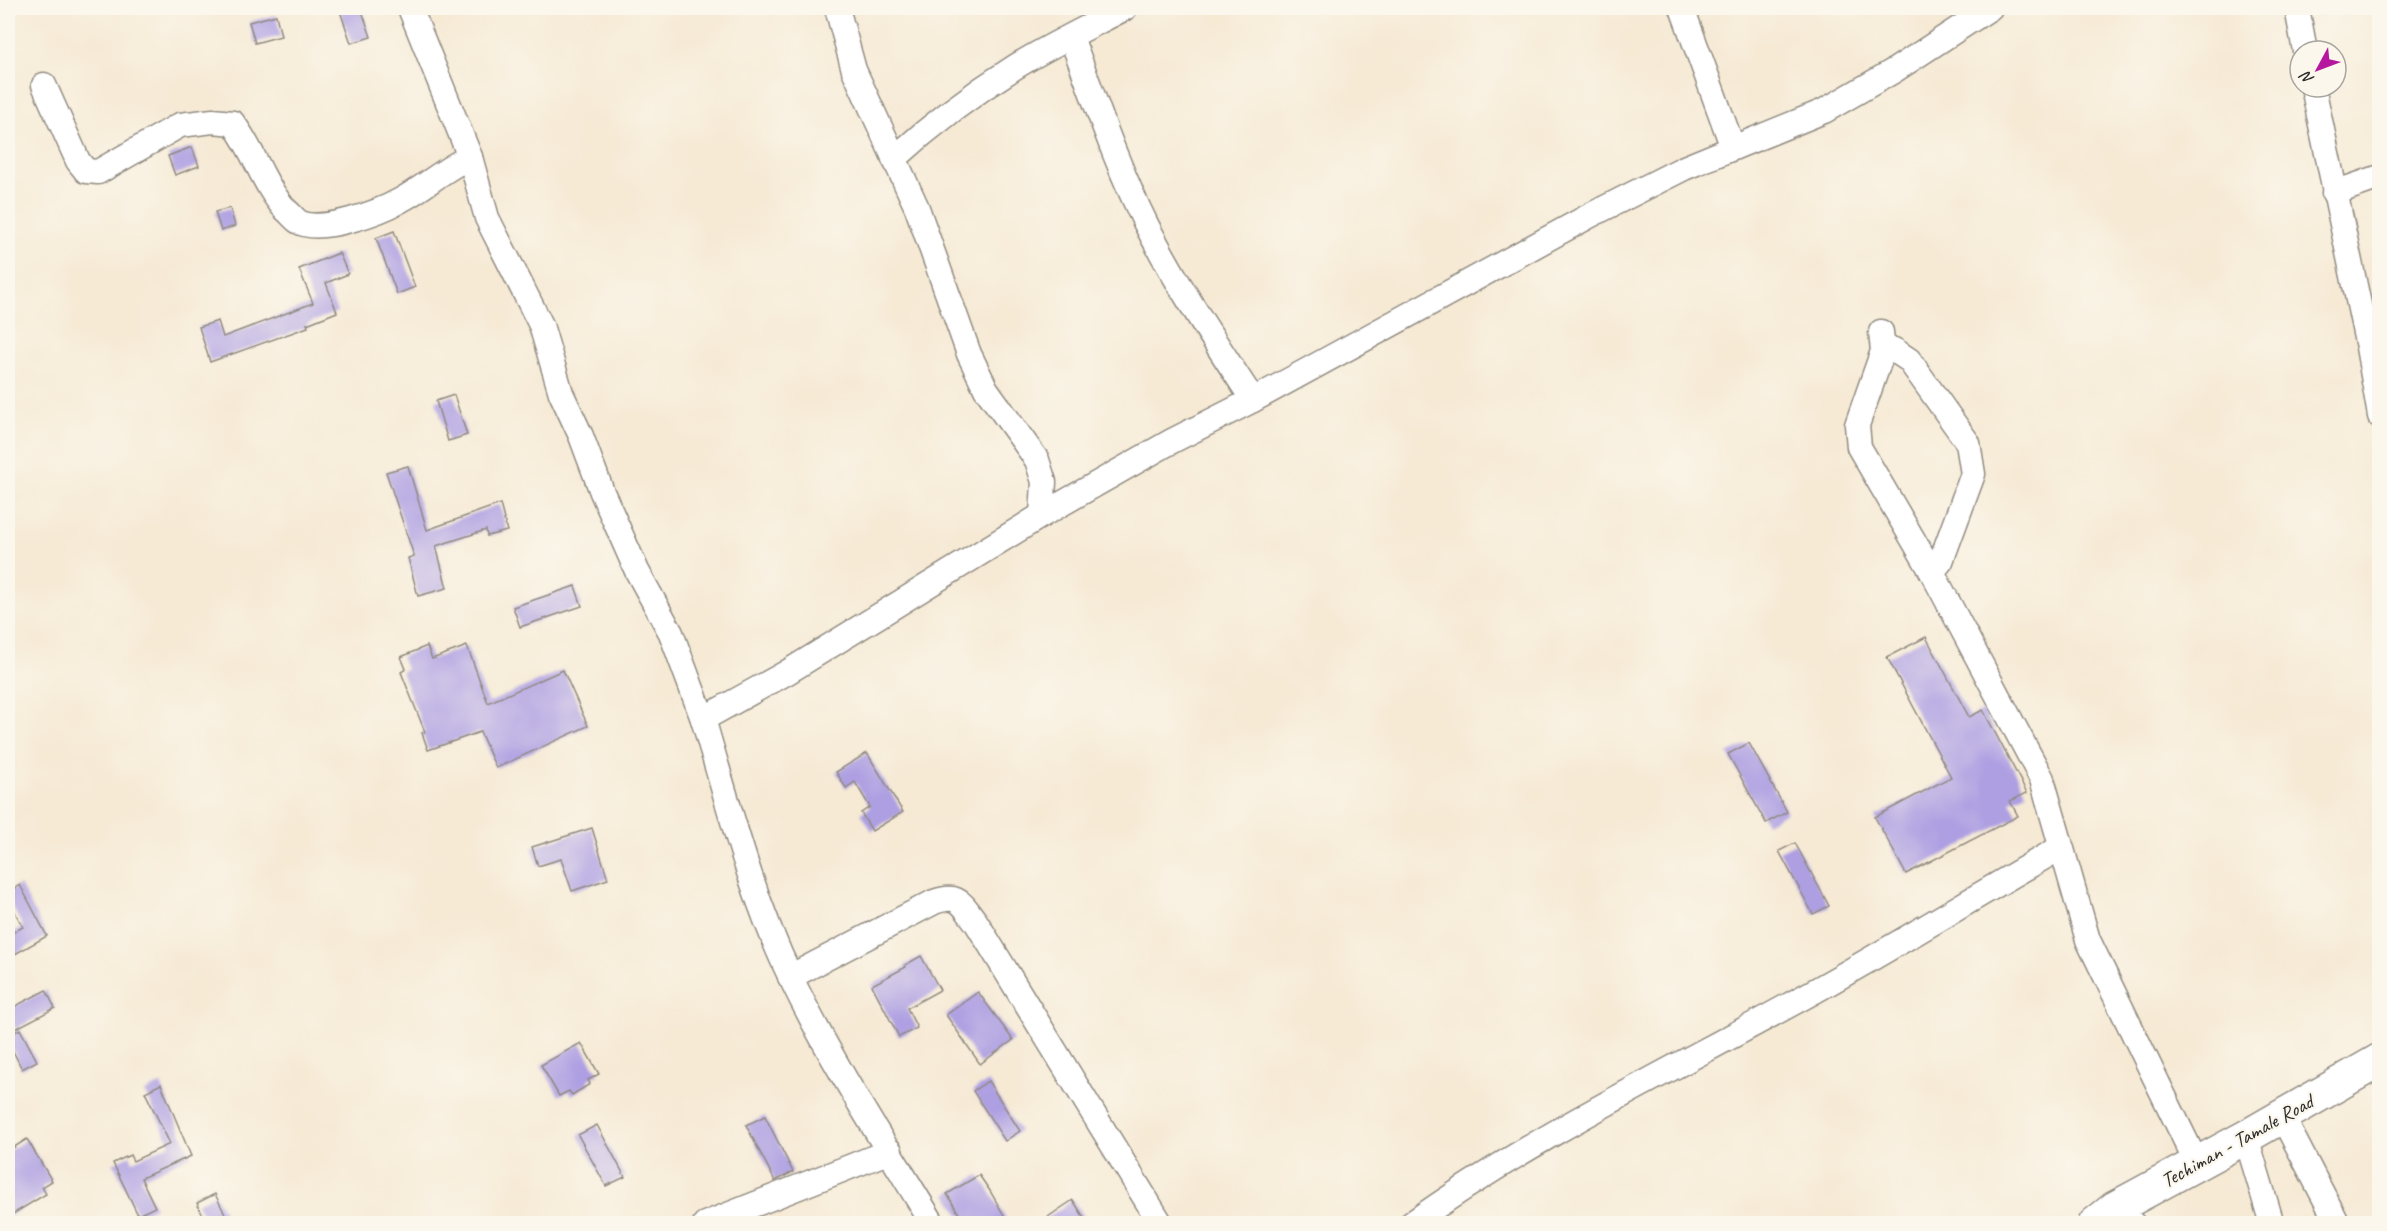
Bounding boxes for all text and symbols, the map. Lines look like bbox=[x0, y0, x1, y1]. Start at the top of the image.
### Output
north arrow bbox=[2288, 39, 2348, 99]
text: N bbox=[2295, 66, 2318, 88]
street label: Techiman - Tamale Road bbox=[2156, 1087, 2320, 1194]

